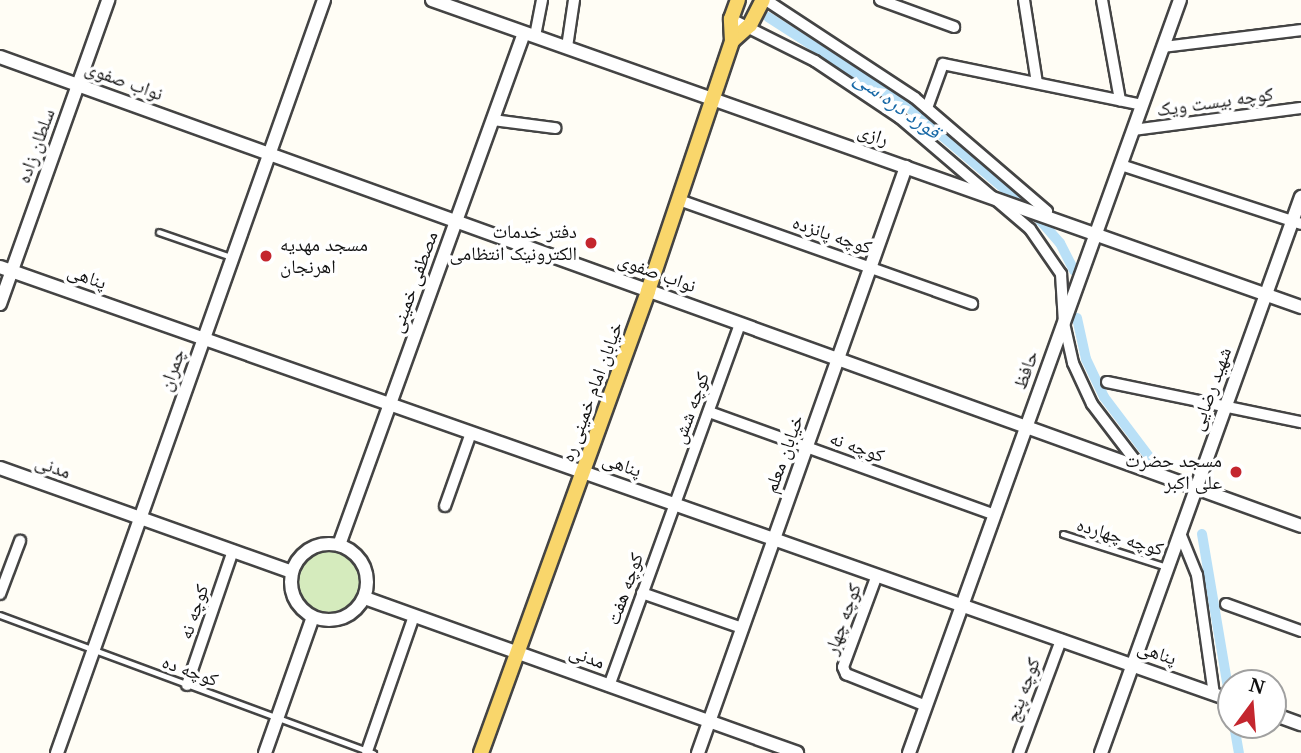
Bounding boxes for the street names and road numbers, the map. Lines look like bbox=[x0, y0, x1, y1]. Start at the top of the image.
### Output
street label: نواب صفوی bbox=[82, 56, 166, 106]
street label: کوچه بیست ویک bbox=[1155, 83, 1275, 121]
street label: سلطان زاده bbox=[12, 106, 60, 186]
street label: رازی bbox=[855, 119, 891, 151]
street label: کوچه پانزده bbox=[789, 211, 875, 259]
street label: مصطفی خمینی bbox=[385, 228, 443, 336]
street label: نواب صفوی bbox=[615, 248, 699, 298]
street label: پناهی bbox=[65, 260, 109, 294]
street label: خیابان امام خمینی ره bbox=[556, 319, 628, 465]
street label: شهید رضایی bbox=[1185, 344, 1237, 434]
street label: چمران bbox=[154, 346, 190, 394]
street label: حافظ bbox=[1009, 347, 1043, 393]
street label: کوچه شش bbox=[668, 369, 714, 447]
street label: خیابان معلم bbox=[759, 412, 809, 496]
street label: کوچه نه bbox=[827, 427, 887, 467]
street label: پناهی bbox=[600, 448, 644, 482]
street label: مدنی bbox=[32, 450, 74, 484]
street label: کوچه چهارده bbox=[1074, 513, 1166, 561]
street label: کوچه هفت bbox=[601, 550, 649, 628]
street label: کوچه چهار bbox=[820, 580, 866, 658]
street label: کوچه نه bbox=[174, 582, 214, 642]
street label: پناهی bbox=[1135, 636, 1179, 670]
street label: مدنی bbox=[566, 640, 608, 674]
street label: کوچه ده bbox=[159, 650, 221, 692]
street label: کوچه پنج bbox=[1001, 655, 1045, 725]

